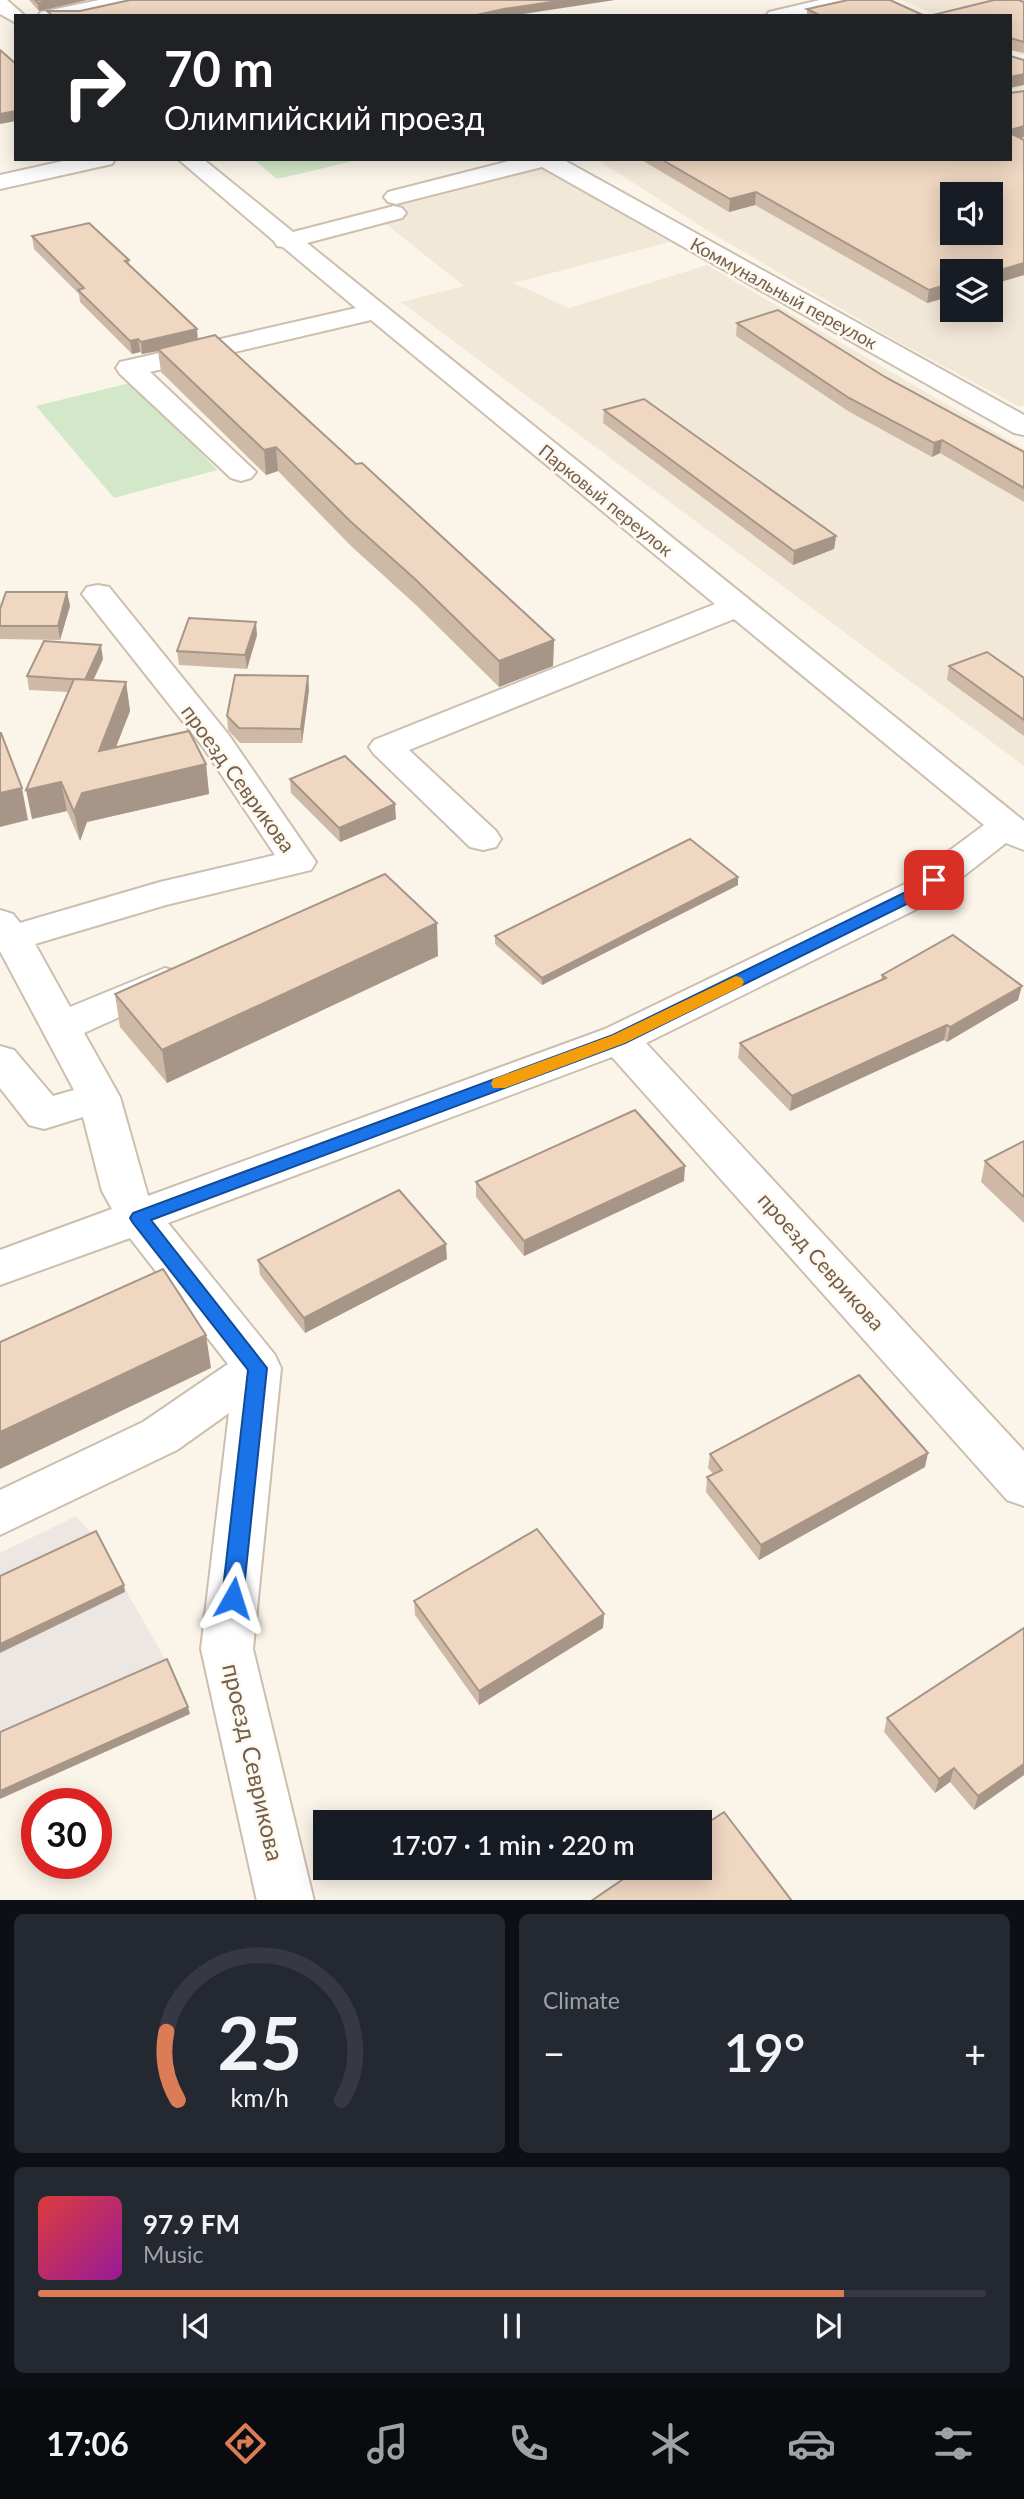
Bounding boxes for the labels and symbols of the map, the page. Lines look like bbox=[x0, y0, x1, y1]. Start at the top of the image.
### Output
street label: Коммунальный переулок bbox=[687, 232, 882, 354]
street label: Парковый переулок bbox=[535, 439, 678, 561]
street label: проезд Севрикова bbox=[177, 699, 301, 857]
pin bbox=[904, 850, 964, 910]
street label: проезд Севрикова bbox=[754, 1187, 890, 1335]
position arrow bbox=[196, 1561, 270, 1635]
street label: проезд Севрикова bbox=[217, 1660, 291, 1864]
speed limit sign: 30 bbox=[21, 1788, 112, 1879]

